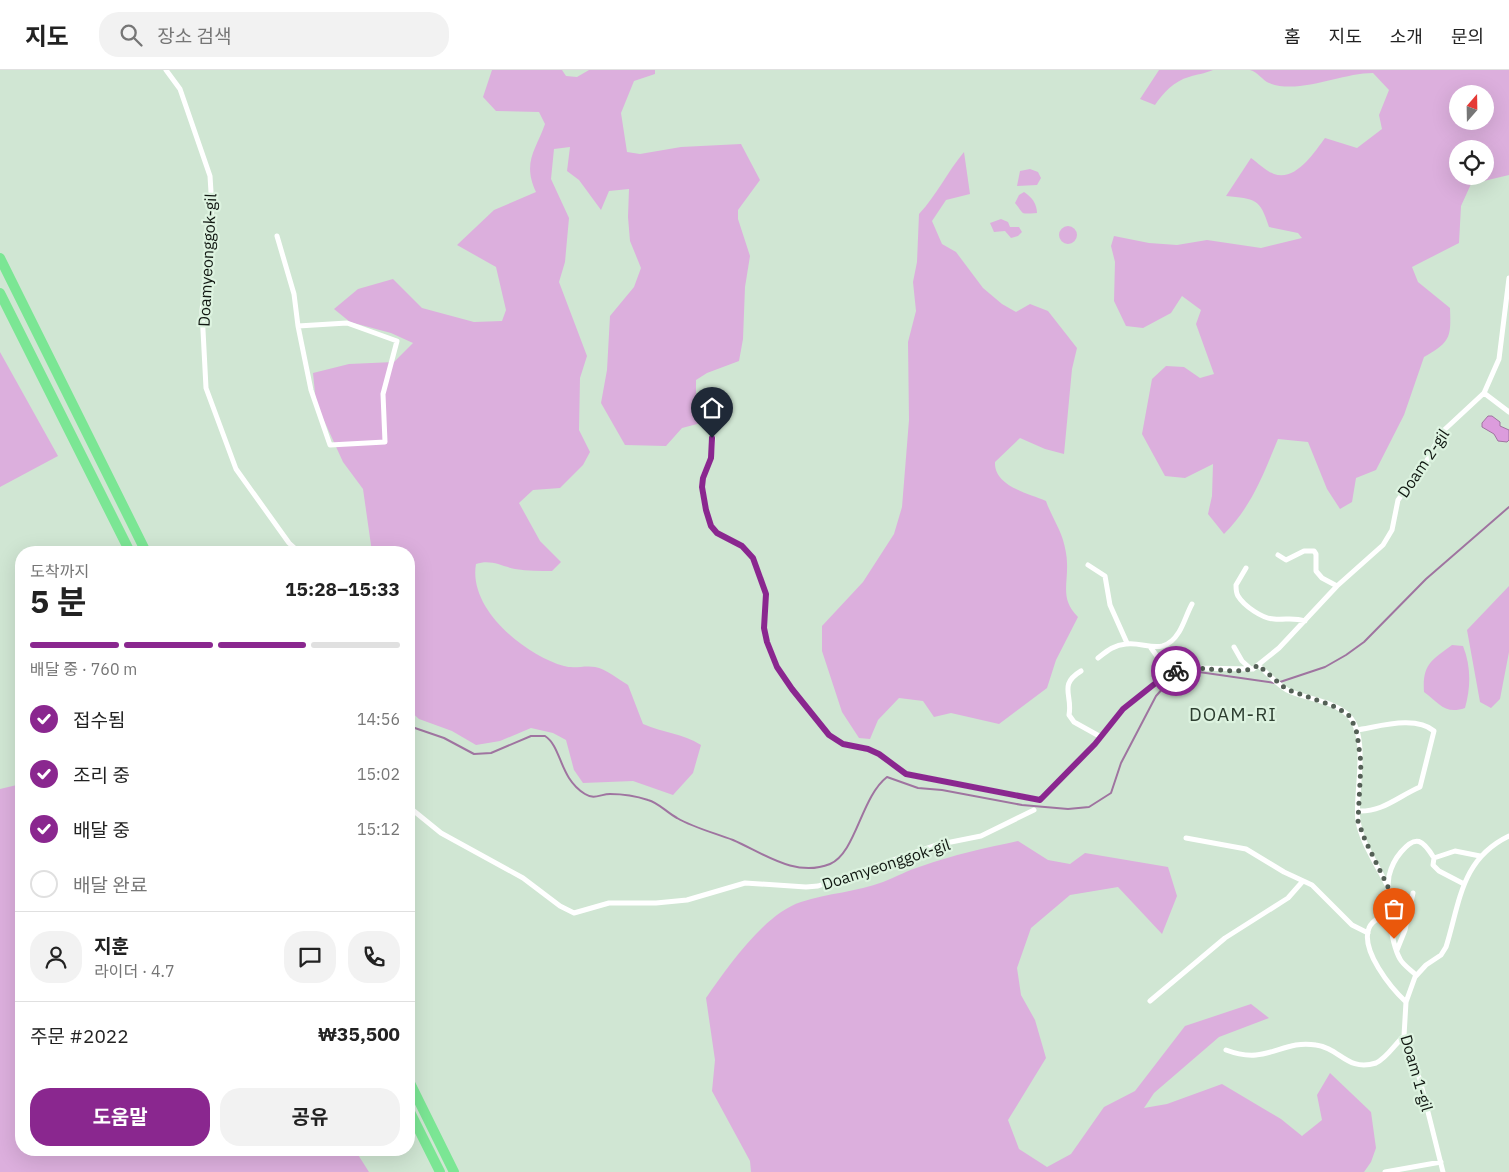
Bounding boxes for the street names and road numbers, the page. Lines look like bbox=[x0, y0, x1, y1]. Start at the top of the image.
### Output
street label: Doamyeonggok-gil bbox=[194, 193, 220, 327]
street label: Doam 2-gil bbox=[1393, 425, 1453, 501]
street label: Doamyeonggok-gil bbox=[819, 834, 953, 894]
street label: Doam 1-gil bbox=[1397, 1032, 1437, 1114]

